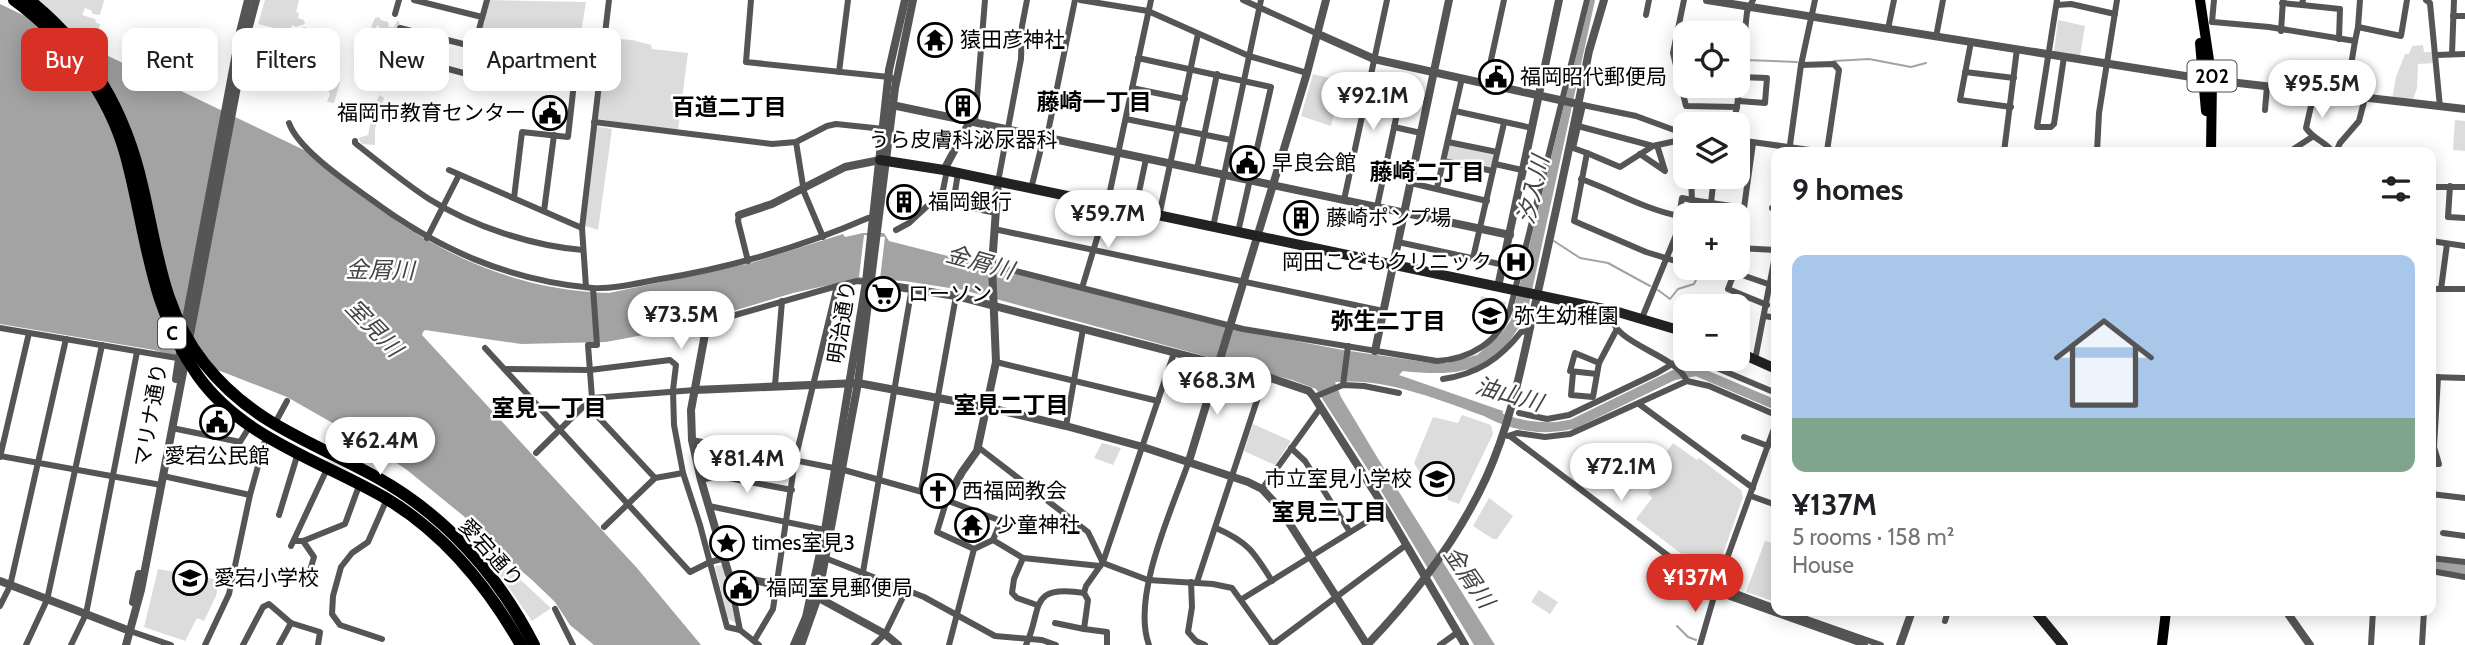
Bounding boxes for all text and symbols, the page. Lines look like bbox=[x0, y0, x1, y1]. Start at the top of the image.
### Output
temple icon: 猿田彦神社 bbox=[916, 21, 954, 59]
map controls bbox=[1673, 21, 1750, 371]
button: locate bbox=[1673, 21, 1750, 98]
place label: 猿田彦神社 bbox=[960, 27, 1065, 52]
chip: Buy bbox=[21, 28, 108, 91]
chip: Rent bbox=[122, 28, 218, 91]
chip: Filters bbox=[232, 28, 340, 91]
chip: New bbox=[354, 28, 449, 91]
chip: Apartment bbox=[463, 28, 621, 91]
public building icon: 福岡昭代郵便局 bbox=[1477, 58, 1515, 96]
road number: 202 bbox=[2188, 60, 2236, 92]
pin: ¥95.5M bbox=[2265, 60, 2379, 120]
place label: 福岡昭代郵便局 bbox=[1520, 64, 1667, 89]
text: ¥95.5M bbox=[2284, 69, 2360, 97]
pin: ¥92.1M bbox=[1316, 72, 1430, 132]
text: ¥92.1M bbox=[1337, 81, 1409, 109]
building icon: うら皮膚科泌尿器科 bbox=[944, 87, 982, 125]
district label: 藤崎一丁目 bbox=[1037, 88, 1152, 116]
district label: 百道二丁目 bbox=[672, 93, 787, 121]
public building icon: 福岡市教育センター bbox=[531, 94, 569, 132]
place label: 福岡市教育センター bbox=[337, 100, 526, 125]
button: layers bbox=[1673, 112, 1750, 189]
place label: うら皮膚科泌尿器科 bbox=[869, 127, 1058, 152]
public building icon: 早良会館 bbox=[1228, 144, 1266, 182]
place label: 早良会館 bbox=[1272, 150, 1356, 175]
water label: 汐入川 bbox=[1512, 150, 1555, 227]
district label: 藤崎二丁目 bbox=[1370, 158, 1485, 186]
icon: filters bbox=[2377, 170, 2415, 208]
text: 9 homes bbox=[1792, 171, 1903, 208]
building icon: 福岡銀行 bbox=[885, 183, 923, 221]
place label: 福岡銀行 bbox=[928, 189, 1012, 214]
pin: ¥59.7M bbox=[1051, 190, 1165, 250]
text: ¥59.7M bbox=[1071, 199, 1145, 227]
building icon: 藤崎ポンプ場 bbox=[1282, 199, 1320, 237]
button: + bbox=[1673, 203, 1750, 280]
place label: 藤崎ポンプ場 bbox=[1326, 205, 1451, 230]
water label: 金屑川 bbox=[943, 240, 1020, 285]
hospital icon: 岡田こどもクリニック bbox=[1497, 243, 1535, 281]
place label: 岡田こどもクリニック bbox=[1282, 249, 1492, 274]
water label: 金屑川 bbox=[345, 255, 418, 285]
supermarket icon: ローソン bbox=[864, 275, 902, 313]
street label: 明治通り bbox=[823, 278, 860, 365]
place label: ローソン bbox=[908, 281, 992, 306]
pin: ¥73.5M bbox=[624, 292, 738, 351]
water label: 室見川 bbox=[340, 293, 410, 365]
button: − bbox=[1673, 294, 1750, 371]
school or university icon: 弥生幼稚園 bbox=[1471, 297, 1509, 335]
text: ¥73.5M bbox=[644, 300, 718, 328]
icon: home bbox=[2041, 300, 2167, 426]
place label: 弥生幼稚園 bbox=[1514, 303, 1619, 328]
district label: 弥生二丁目 bbox=[1331, 307, 1446, 335]
road number: C bbox=[158, 318, 186, 348]
pin: ¥68.3M bbox=[1160, 358, 1274, 417]
street label: マリナ通り bbox=[129, 361, 172, 469]
text: ¥68.3M bbox=[1178, 366, 1256, 394]
water label: 油山川 bbox=[1472, 371, 1549, 418]
district label: 室見二丁目 bbox=[954, 391, 1069, 419]
district label: 室見一丁目 bbox=[492, 394, 607, 422]
public building icon: 愛宕公民館 bbox=[198, 403, 236, 441]
pin: ¥62.4M bbox=[323, 418, 437, 477]
text: ¥62.4M bbox=[341, 426, 419, 454]
pin: ¥81.4M bbox=[690, 435, 804, 495]
place label: 愛宕公民館 bbox=[165, 443, 270, 468]
text: ¥81.4M bbox=[710, 444, 784, 472]
pin: ¥72.1M bbox=[1564, 444, 1678, 503]
text: ¥72.1M bbox=[1586, 452, 1656, 480]
school or university icon: 市立室見小学校 bbox=[1418, 460, 1456, 498]
place label: 市立室見小学校 bbox=[1265, 466, 1412, 491]
church icon: 西福岡教会 bbox=[919, 472, 957, 510]
place label: 西福岡教会 bbox=[962, 478, 1067, 503]
text: ¥137M bbox=[1792, 486, 1877, 523]
district label: 室見三丁目 bbox=[1272, 498, 1387, 526]
temple icon: 少童神社 bbox=[953, 506, 991, 544]
place label: 少童神社 bbox=[996, 512, 1080, 537]
street label: 愛宕通り bbox=[454, 513, 529, 592]
text: 5 rooms · 158 m² bbox=[1792, 523, 1954, 551]
place icon: times室見3 bbox=[708, 524, 746, 562]
place label: times室見3 bbox=[752, 530, 855, 555]
water label: 金屑川 bbox=[1438, 541, 1502, 616]
text: House bbox=[1792, 551, 1854, 579]
pin: ¥137M bbox=[1646, 554, 1744, 614]
school or university icon: 愛宕小学校 bbox=[171, 559, 209, 597]
text: ¥137M bbox=[1662, 563, 1728, 591]
place label: 愛宕小学校 bbox=[214, 565, 319, 590]
public building icon: 福岡室見郵便局 bbox=[722, 569, 760, 607]
place label: 福岡室見郵便局 bbox=[766, 575, 913, 600]

